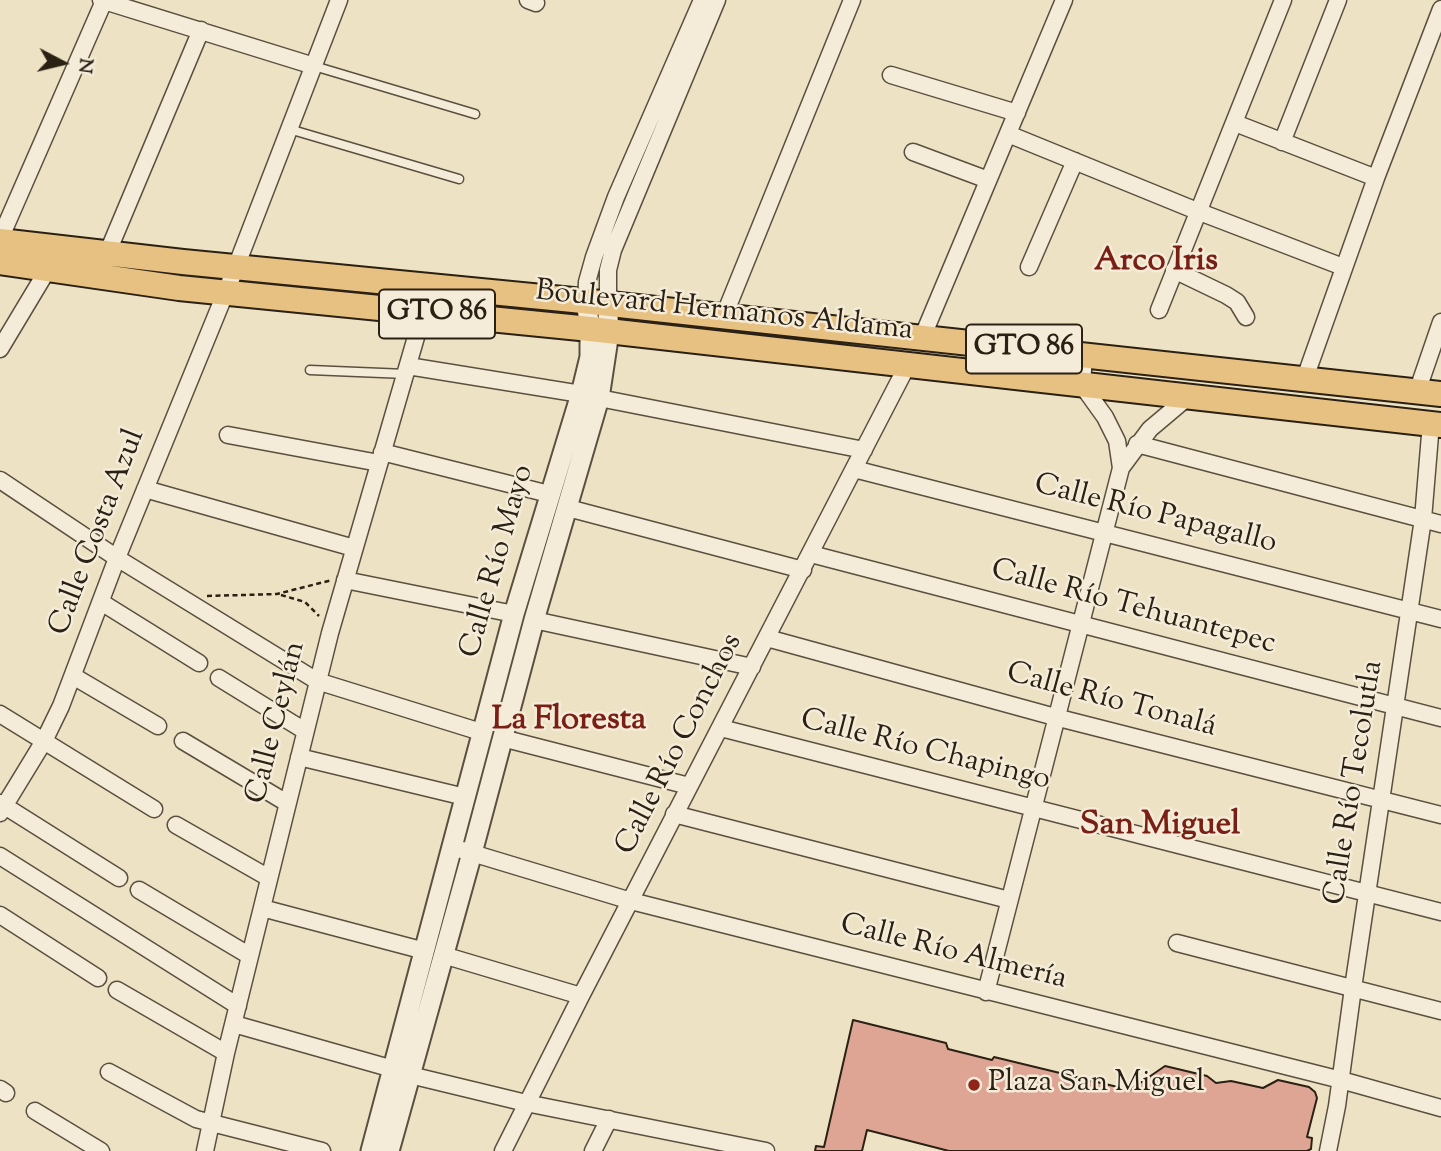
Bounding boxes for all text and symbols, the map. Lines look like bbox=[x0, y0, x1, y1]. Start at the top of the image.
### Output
north arrow bbox=[28, 28, 98, 98]
text: N bbox=[70, 56, 99, 75]
district label: Arco Iris bbox=[1094, 243, 1218, 283]
street label: Boulevard Hermanos Aldama bbox=[533, 275, 915, 351]
road number: GTO 86 bbox=[379, 290, 495, 338]
road number: GTO 86 bbox=[966, 324, 1082, 374]
street label: Calle Costa Azul bbox=[43, 425, 155, 641]
street label: Calle Río Mayo bbox=[454, 461, 544, 663]
street label: Calle Río Papagallo bbox=[1030, 468, 1280, 564]
street label: Calle Río Tehuantepec bbox=[987, 554, 1279, 664]
street label: Calle Río Conchos bbox=[610, 628, 752, 862]
street label: Calle Ceylán bbox=[240, 638, 316, 808]
street label: Calle Río Tonalá bbox=[1002, 657, 1220, 747]
street label: Calle Río Tecolutla bbox=[1319, 658, 1393, 908]
district label: La Floresta bbox=[492, 702, 646, 742]
street label: Calle Río Chapingo bbox=[796, 704, 1054, 800]
district label: San Miguel bbox=[1080, 807, 1240, 847]
street label: Calle Río Almería bbox=[836, 908, 1070, 1000]
place label: Plaza San Miguel bbox=[988, 1067, 1205, 1103]
marker: Plaza San Miguel bbox=[966, 1077, 982, 1093]

